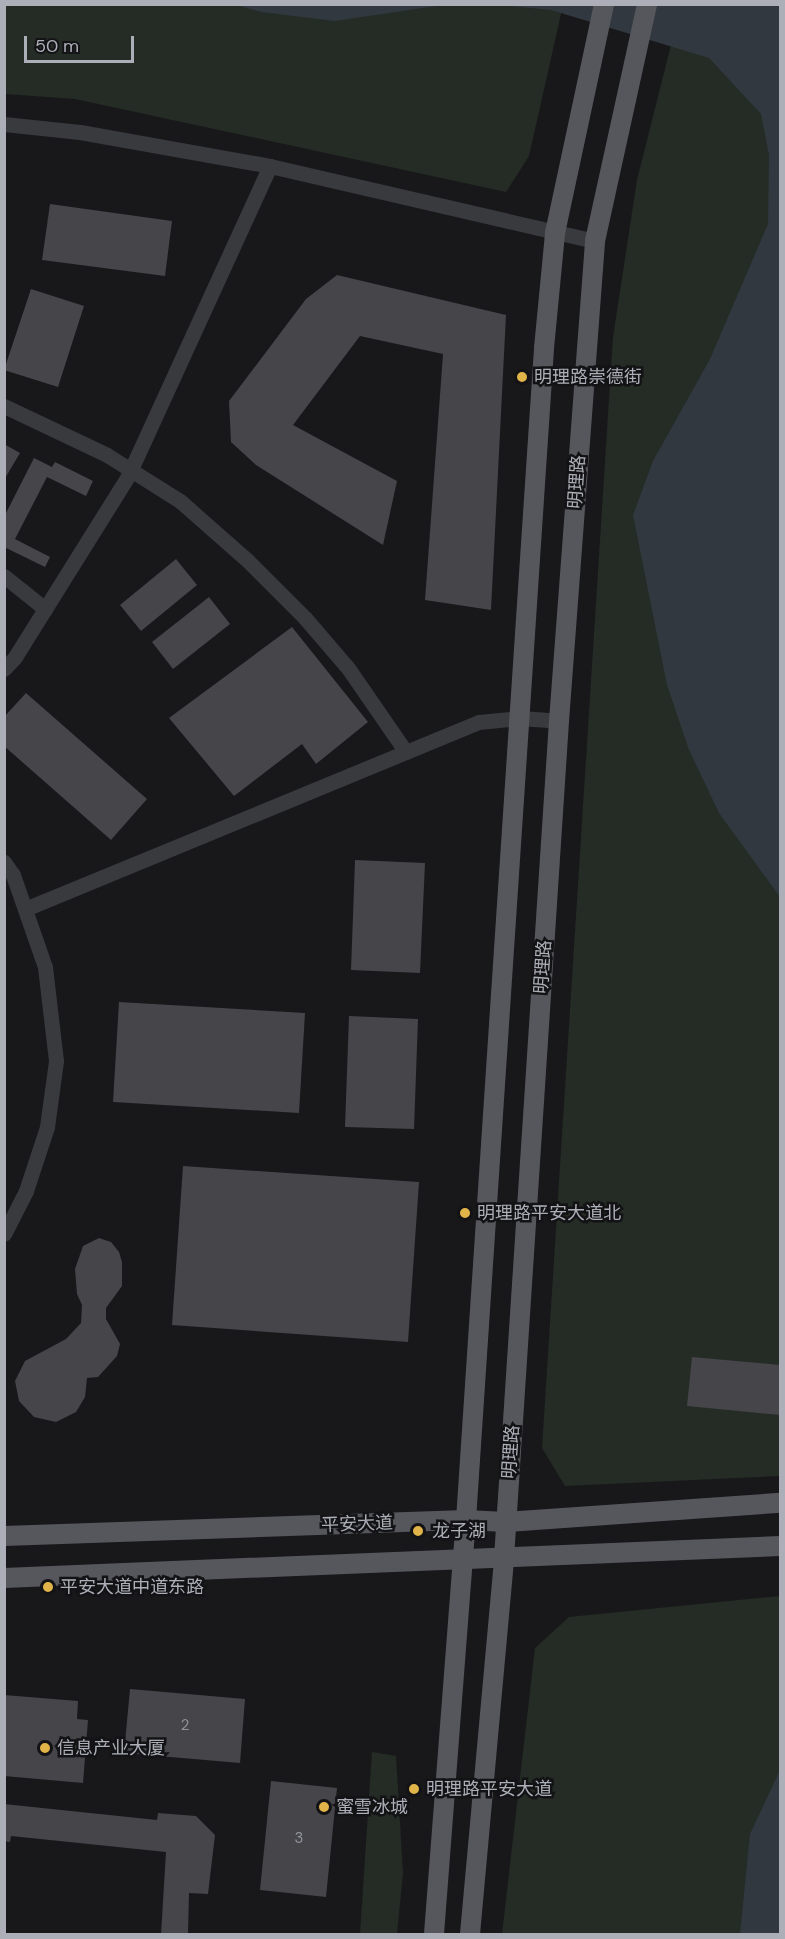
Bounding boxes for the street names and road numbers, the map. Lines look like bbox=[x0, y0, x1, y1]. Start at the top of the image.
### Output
street label: 明理路 bbox=[564, 454, 590, 510]
street label: 明理路 bbox=[530, 939, 556, 995]
street label: 明理路 bbox=[498, 1424, 524, 1480]
street label: 平安大道 bbox=[321, 1512, 393, 1536]

